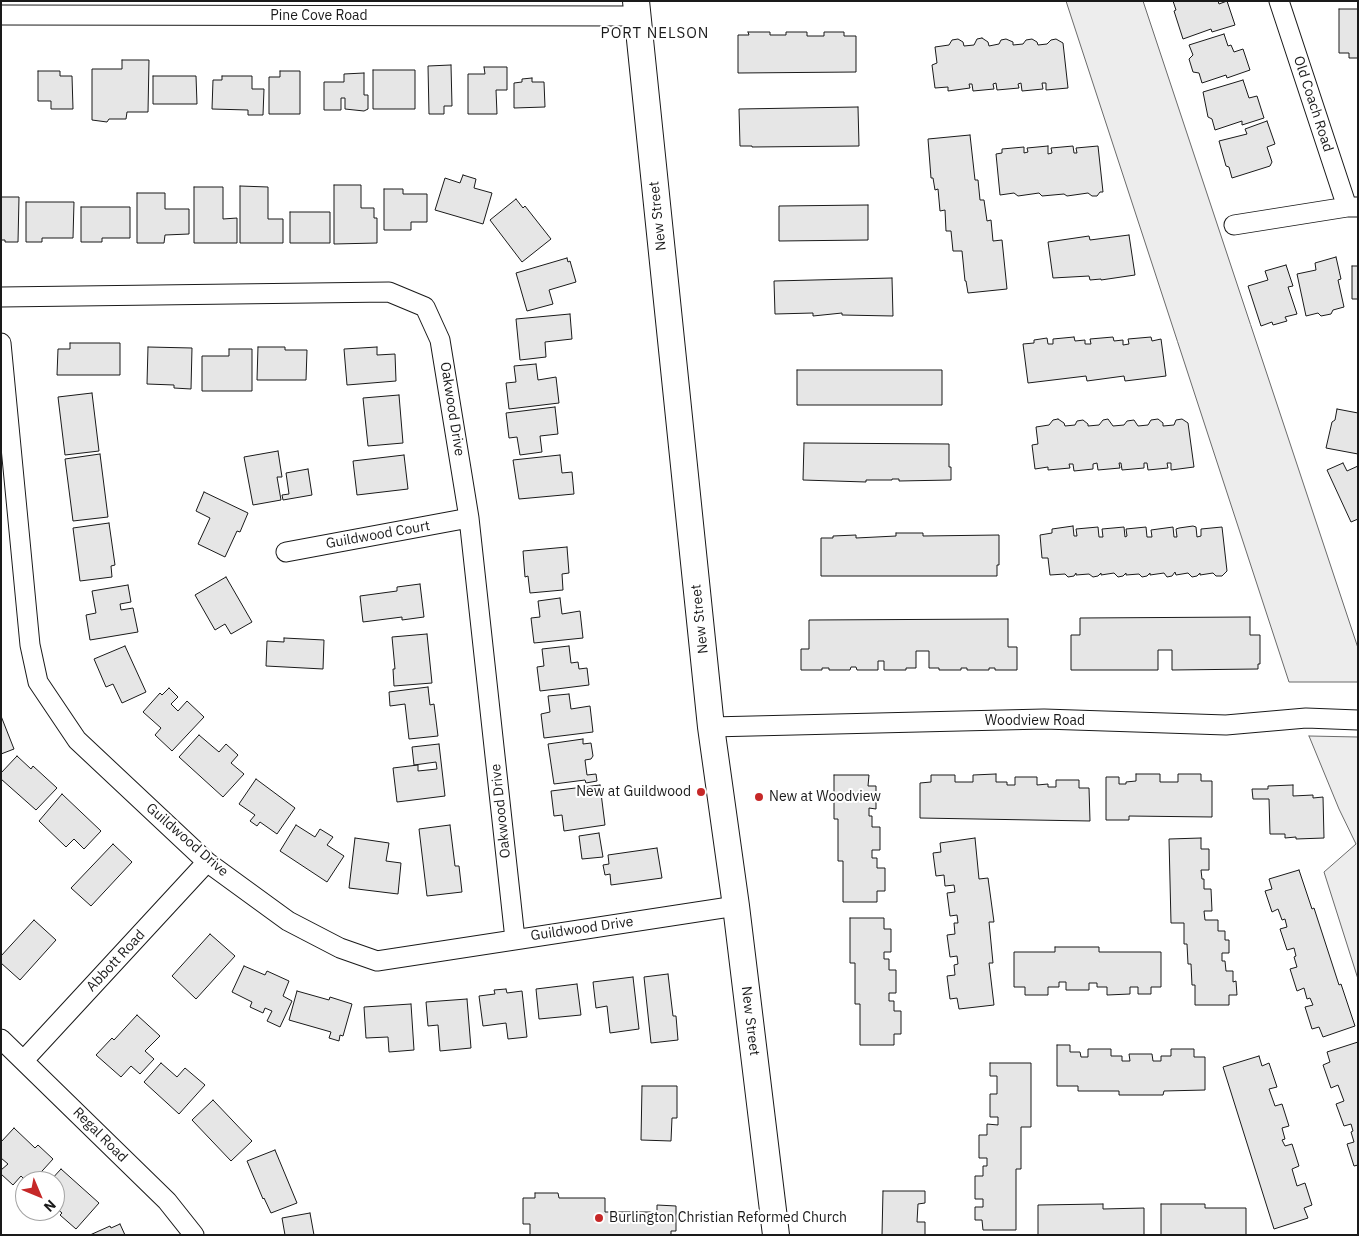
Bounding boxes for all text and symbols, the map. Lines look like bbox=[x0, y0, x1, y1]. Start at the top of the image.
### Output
street label: Pine Cove Road bbox=[270, 8, 368, 24]
district label: PORT NELSON bbox=[599, 25, 711, 43]
street label: Old Coach Road bbox=[1290, 54, 1336, 154]
street label: New Street bbox=[646, 180, 670, 252]
street label: Oakwood Drive bbox=[436, 361, 468, 457]
street label: Guildwood Court bbox=[325, 518, 431, 552]
street label: New Street bbox=[688, 583, 712, 655]
street label: Woodview Road bbox=[985, 713, 1085, 729]
street label: Oakwood Drive bbox=[488, 763, 514, 859]
place label: New at Guildwood bbox=[576, 784, 691, 800]
marker: New at Guildwood bbox=[695, 786, 707, 798]
place label: New at Woodview bbox=[769, 789, 881, 805]
marker: New at Woodview bbox=[753, 791, 765, 803]
street label: Guildwood Drive bbox=[142, 800, 232, 880]
street label: Guildwood Drive bbox=[530, 913, 634, 945]
street label: Abbott Road bbox=[83, 927, 149, 995]
street label: New Street bbox=[737, 985, 763, 1057]
street label: Regal Road bbox=[69, 1104, 131, 1166]
north arrow bbox=[15, 1171, 65, 1221]
text: N bbox=[40, 1196, 60, 1216]
place label: Burlington Christian Reformed Church bbox=[609, 1210, 847, 1226]
marker: Burlington Christian Reformed Church bbox=[593, 1212, 605, 1224]

